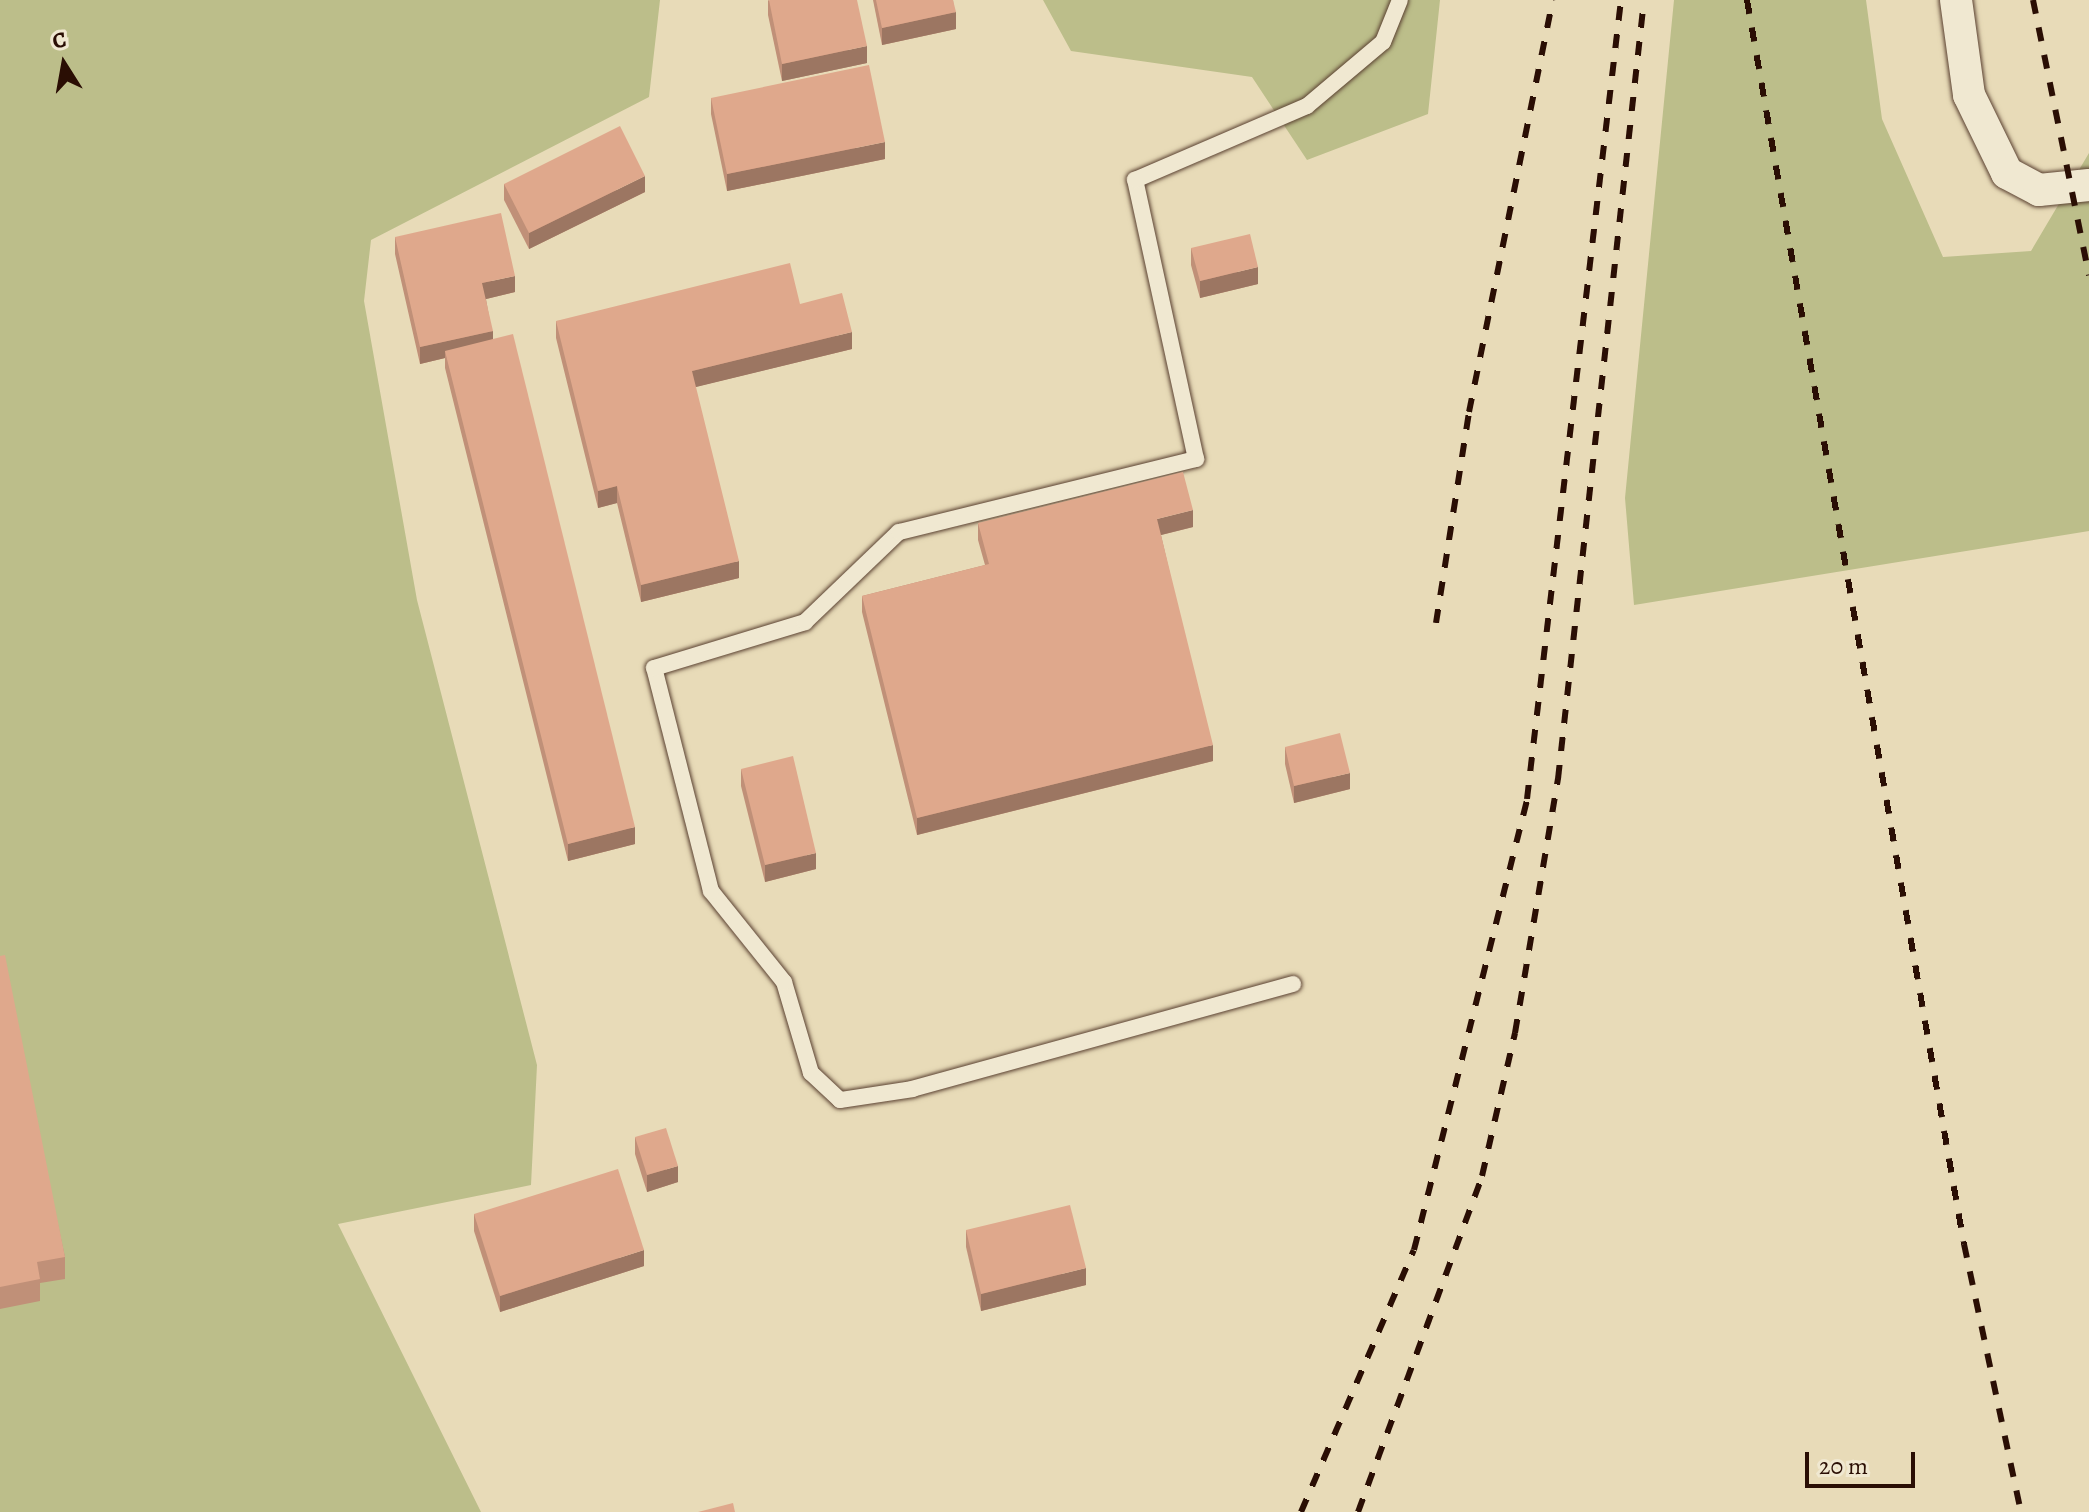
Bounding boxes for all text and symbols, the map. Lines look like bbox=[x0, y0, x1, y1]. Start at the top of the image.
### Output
north arrow bbox=[24, 24, 104, 104]
text: С bbox=[50, 24, 69, 56]
scale bar bbox=[1809, 1436, 1919, 1486]
text: 20 m bbox=[1819, 1450, 1868, 1482]

